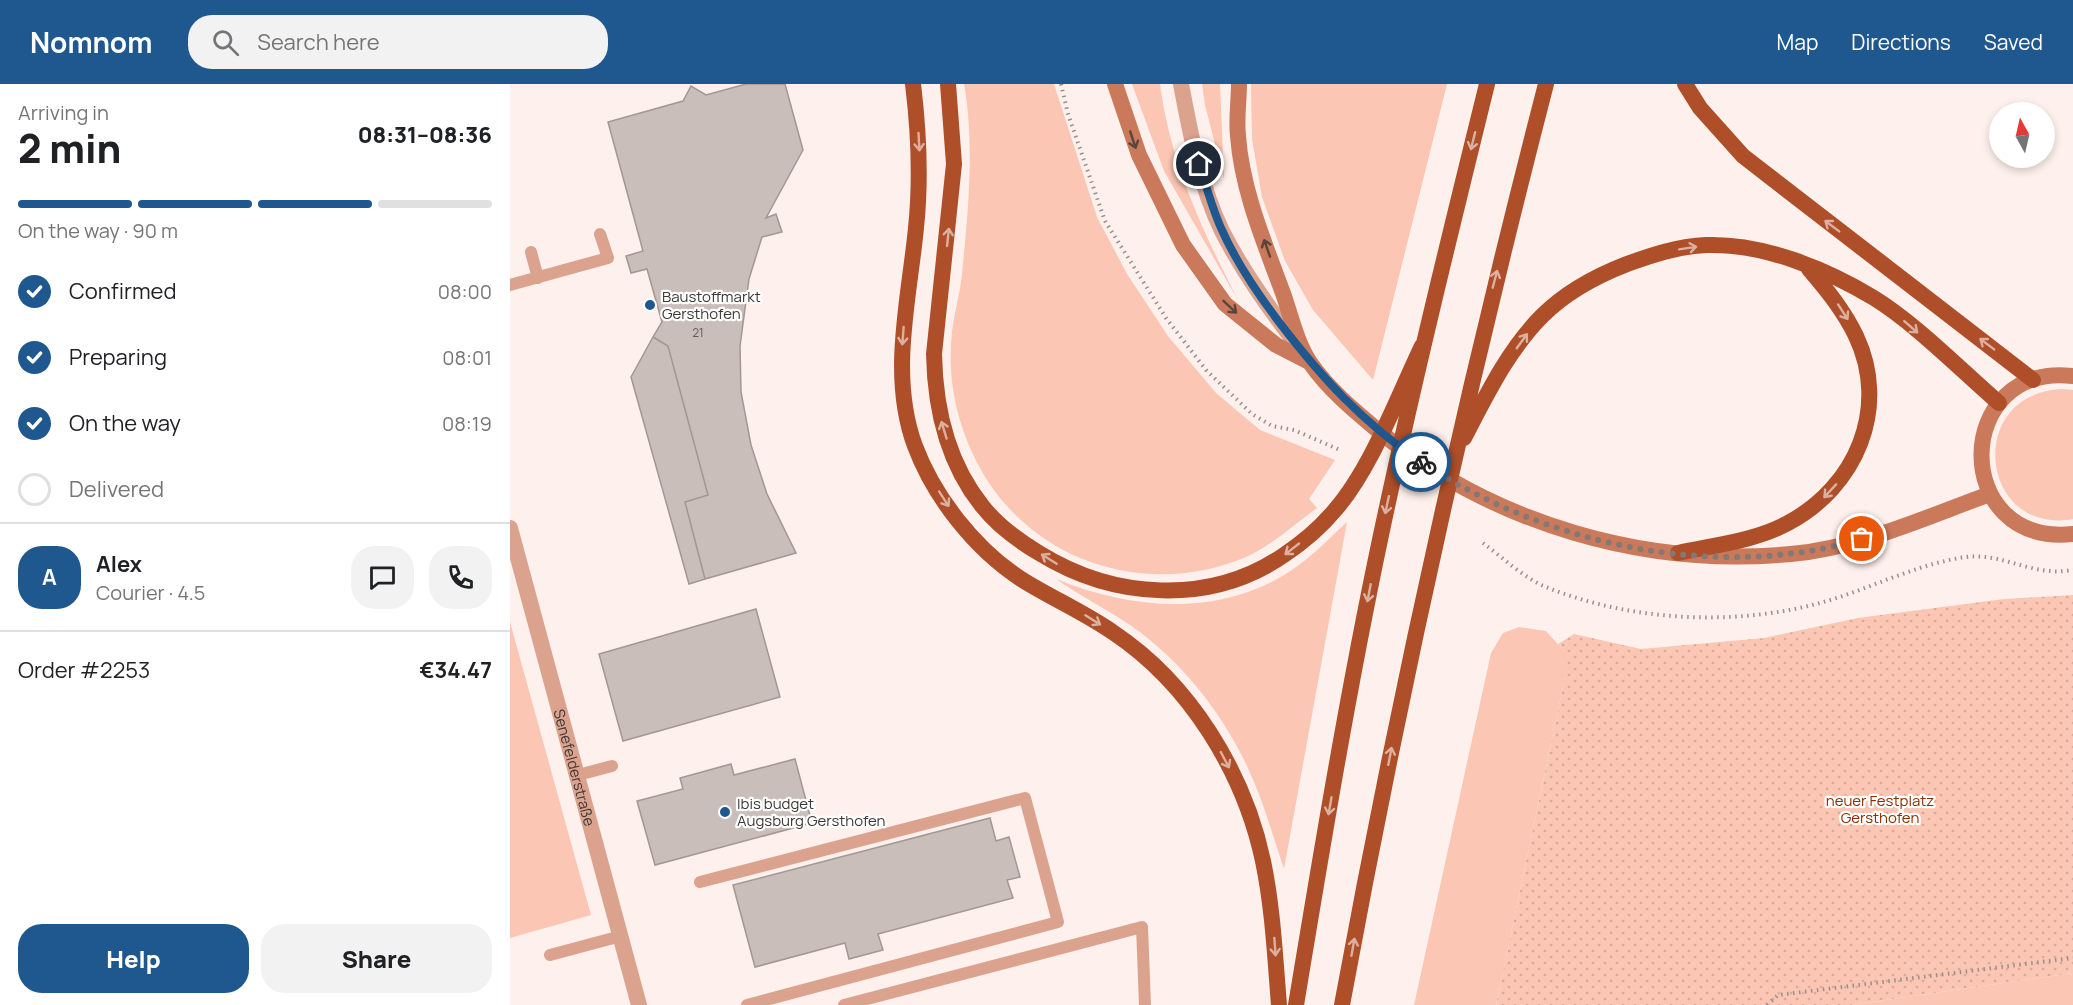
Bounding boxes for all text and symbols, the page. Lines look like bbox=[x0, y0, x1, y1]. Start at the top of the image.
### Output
search box bbox=[188, 15, 608, 69]
text: Nomnom bbox=[30, 23, 152, 61]
icon: search bbox=[209, 26, 242, 59]
text: Search here bbox=[257, 27, 380, 57]
text: Map bbox=[1777, 28, 1818, 56]
text: Directions bbox=[1851, 28, 1951, 56]
text: Saved bbox=[1984, 28, 2043, 56]
text: Arriving in bbox=[18, 99, 109, 126]
north arrow bbox=[1989, 102, 2055, 168]
map controls bbox=[1989, 102, 2055, 168]
text: 08:31–08:36 bbox=[358, 120, 492, 150]
text: 2 min bbox=[18, 121, 121, 175]
one-way arrow bbox=[1129, 130, 1140, 148]
one-way arrow bbox=[1467, 131, 1479, 150]
one-way arrow bbox=[914, 132, 925, 152]
pin bbox=[1173, 138, 1224, 189]
icon: home bbox=[1182, 147, 1215, 180]
text: On the way · 90 m bbox=[18, 217, 178, 244]
one-way arrow bbox=[1824, 220, 1840, 233]
one-way arrow bbox=[943, 227, 954, 247]
one-way arrow bbox=[1260, 239, 1271, 258]
one-way arrow bbox=[1677, 242, 1697, 253]
one-way arrow bbox=[1490, 270, 1502, 289]
icon: check bbox=[18, 275, 51, 308]
text: Confirmed bbox=[69, 276, 177, 306]
text: 08:00 bbox=[438, 278, 492, 305]
place label: Baustoffmarkt Gersthofen bbox=[662, 286, 761, 324]
marker: Baustoffmarkt Gersthofen bbox=[643, 298, 657, 312]
one-way arrow bbox=[1223, 300, 1238, 314]
one-way arrow bbox=[1837, 303, 1849, 320]
one-way arrow bbox=[1902, 319, 1918, 333]
house number: 21 bbox=[692, 324, 704, 341]
one-way arrow bbox=[898, 326, 909, 346]
one-way arrow bbox=[1516, 333, 1528, 349]
one-way arrow bbox=[1979, 338, 1995, 351]
icon: check bbox=[18, 341, 51, 374]
text: Preparing bbox=[69, 342, 167, 372]
text: 08:01 bbox=[442, 344, 492, 371]
icon: check bbox=[18, 407, 51, 440]
text: On the way bbox=[69, 408, 181, 438]
text: 08:19 bbox=[442, 410, 492, 437]
one-way arrow bbox=[938, 421, 949, 440]
courier bbox=[1391, 432, 1451, 492]
icon: bike bbox=[1405, 446, 1438, 479]
text: Delivered bbox=[69, 474, 164, 504]
one-way arrow bbox=[1823, 483, 1838, 498]
one-way arrow bbox=[937, 490, 950, 507]
one-way arrow bbox=[1381, 496, 1393, 515]
pin bbox=[1836, 513, 1887, 564]
icon: bag bbox=[1845, 522, 1878, 555]
one-way arrow bbox=[1284, 542, 1300, 555]
button: chat bbox=[351, 546, 414, 609]
button: phone bbox=[429, 546, 492, 609]
text: Alex bbox=[96, 549, 142, 579]
one-way arrow bbox=[1041, 553, 1058, 565]
text: A bbox=[42, 562, 57, 592]
text: Courier · 4.5 bbox=[96, 579, 205, 606]
one-way arrow bbox=[1363, 583, 1374, 603]
one-way arrow bbox=[1084, 614, 1101, 626]
text: Order #2253 bbox=[18, 655, 150, 685]
text: €34.47 bbox=[419, 655, 492, 685]
street label: Senefelderstraße bbox=[549, 706, 601, 829]
one-way arrow bbox=[1385, 747, 1396, 766]
one-way arrow bbox=[1220, 750, 1231, 768]
park label: neuer Festplatz Gersthofen bbox=[1826, 790, 1934, 828]
place label: Ibis budget Augsburg Gersthofen bbox=[737, 793, 886, 831]
one-way arrow bbox=[1324, 795, 1335, 815]
marker: Ibis budget Augsburg Gersthofen bbox=[718, 805, 732, 819]
button: Help bbox=[18, 924, 249, 993]
button: Share bbox=[261, 924, 492, 993]
one-way arrow bbox=[1269, 936, 1280, 956]
one-way arrow bbox=[1348, 938, 1359, 958]

